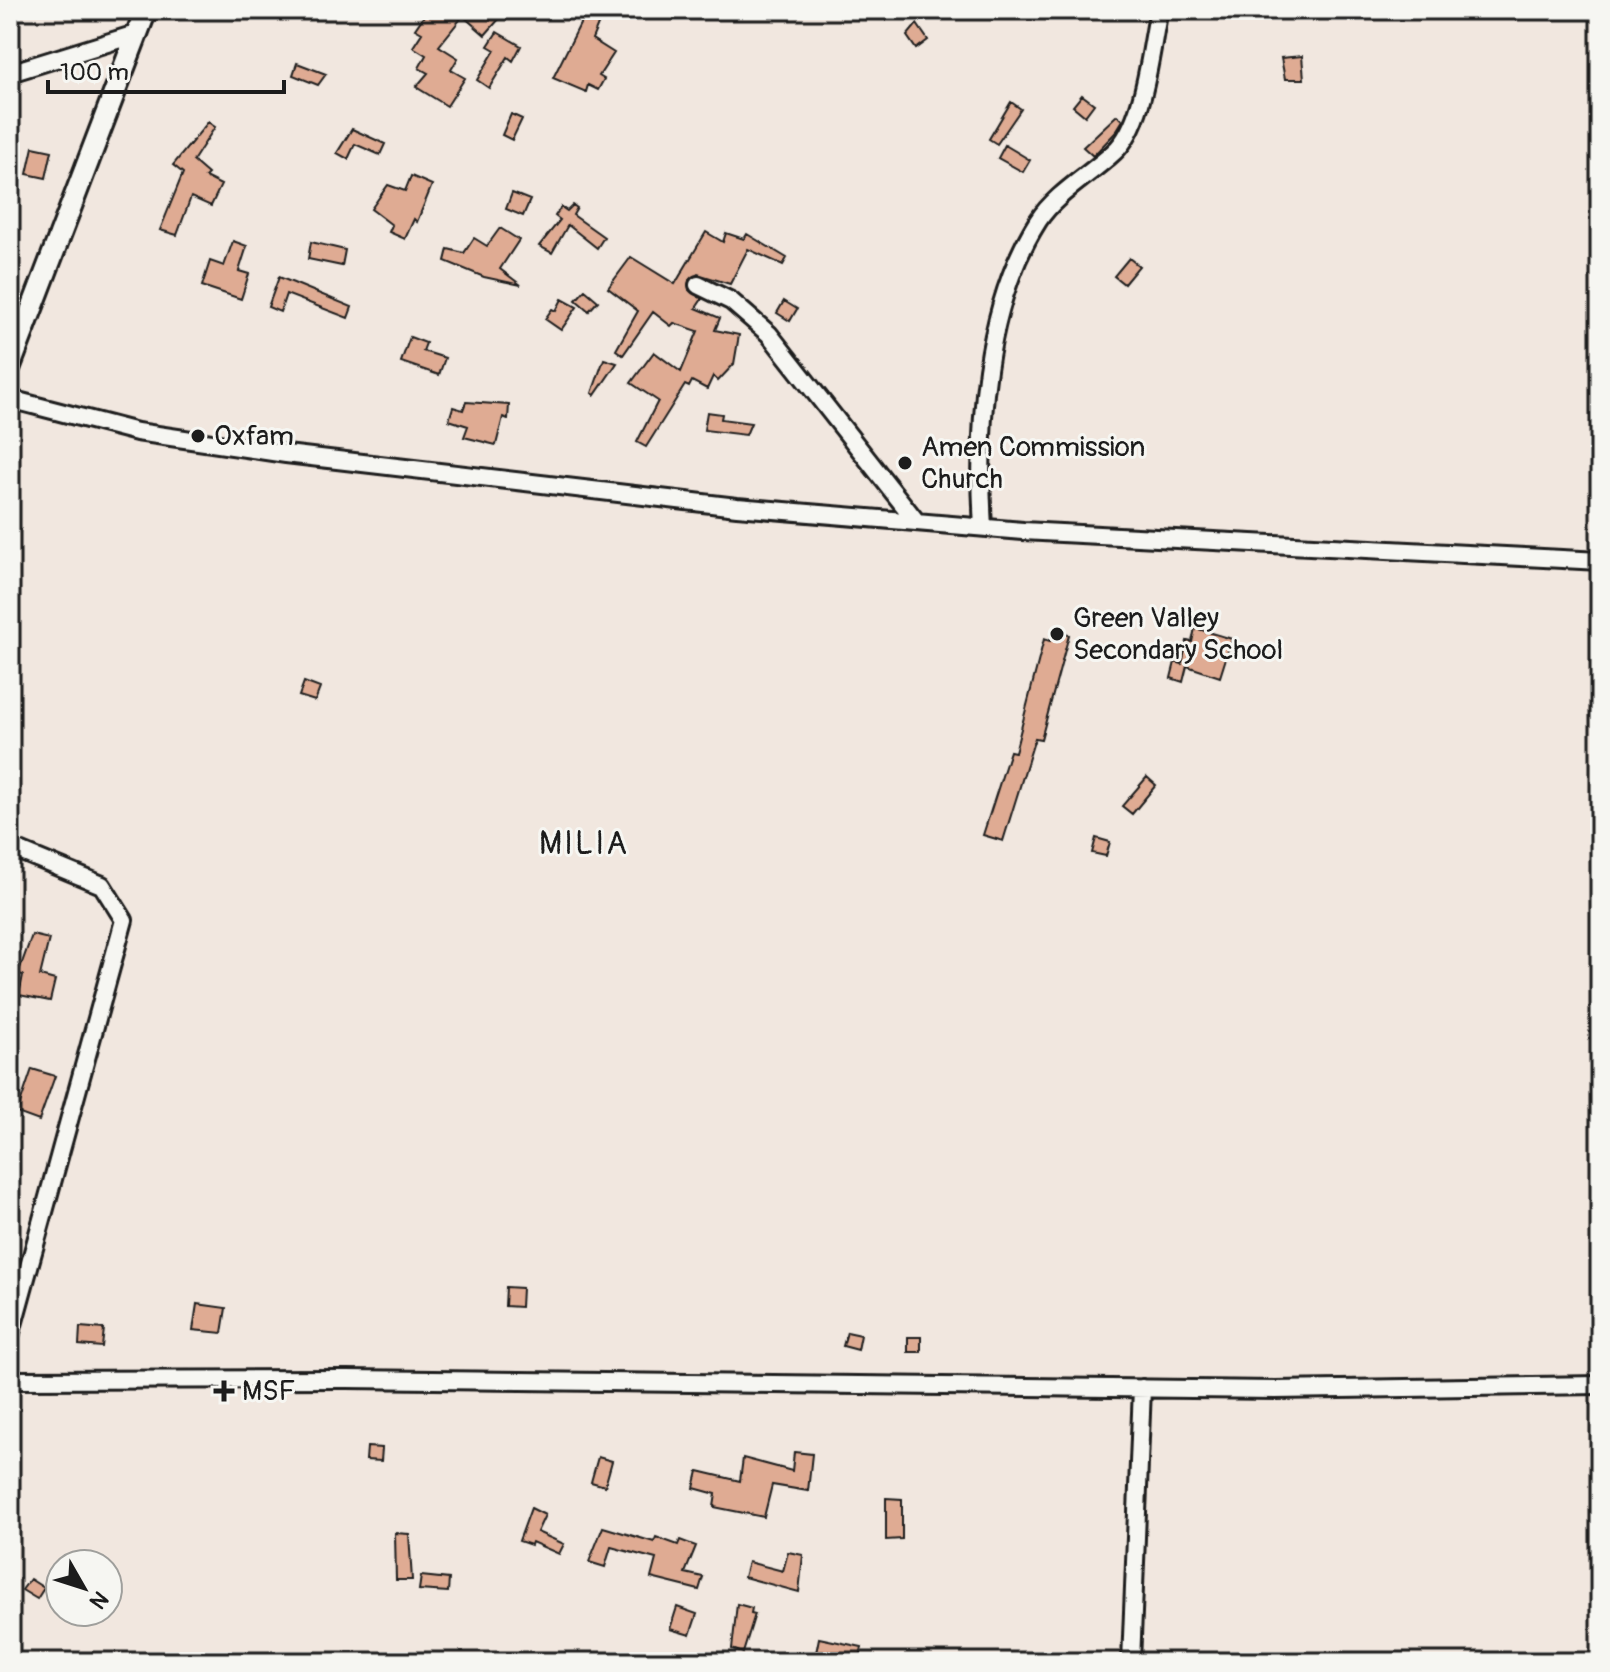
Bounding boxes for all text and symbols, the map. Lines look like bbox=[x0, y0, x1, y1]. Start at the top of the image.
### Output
scale bar bbox=[48, 44, 284, 94]
text: 100 m bbox=[60, 58, 129, 87]
place label: Oxfam bbox=[214, 419, 294, 454]
marker: Oxfam bbox=[189, 427, 207, 445]
place label: Amen Commission Church bbox=[921, 430, 1145, 497]
marker: Amen Commission Church bbox=[896, 454, 914, 472]
place label: Green Valley Secondary School bbox=[1073, 601, 1283, 668]
marker: Green Valley Secondary School bbox=[1048, 625, 1066, 643]
district label: MILIA bbox=[539, 824, 629, 864]
place label: MSF bbox=[242, 1374, 295, 1409]
marker: MSF bbox=[213, 1380, 235, 1402]
north arrow bbox=[44, 1548, 124, 1628]
text: N bbox=[83, 1585, 114, 1615]

